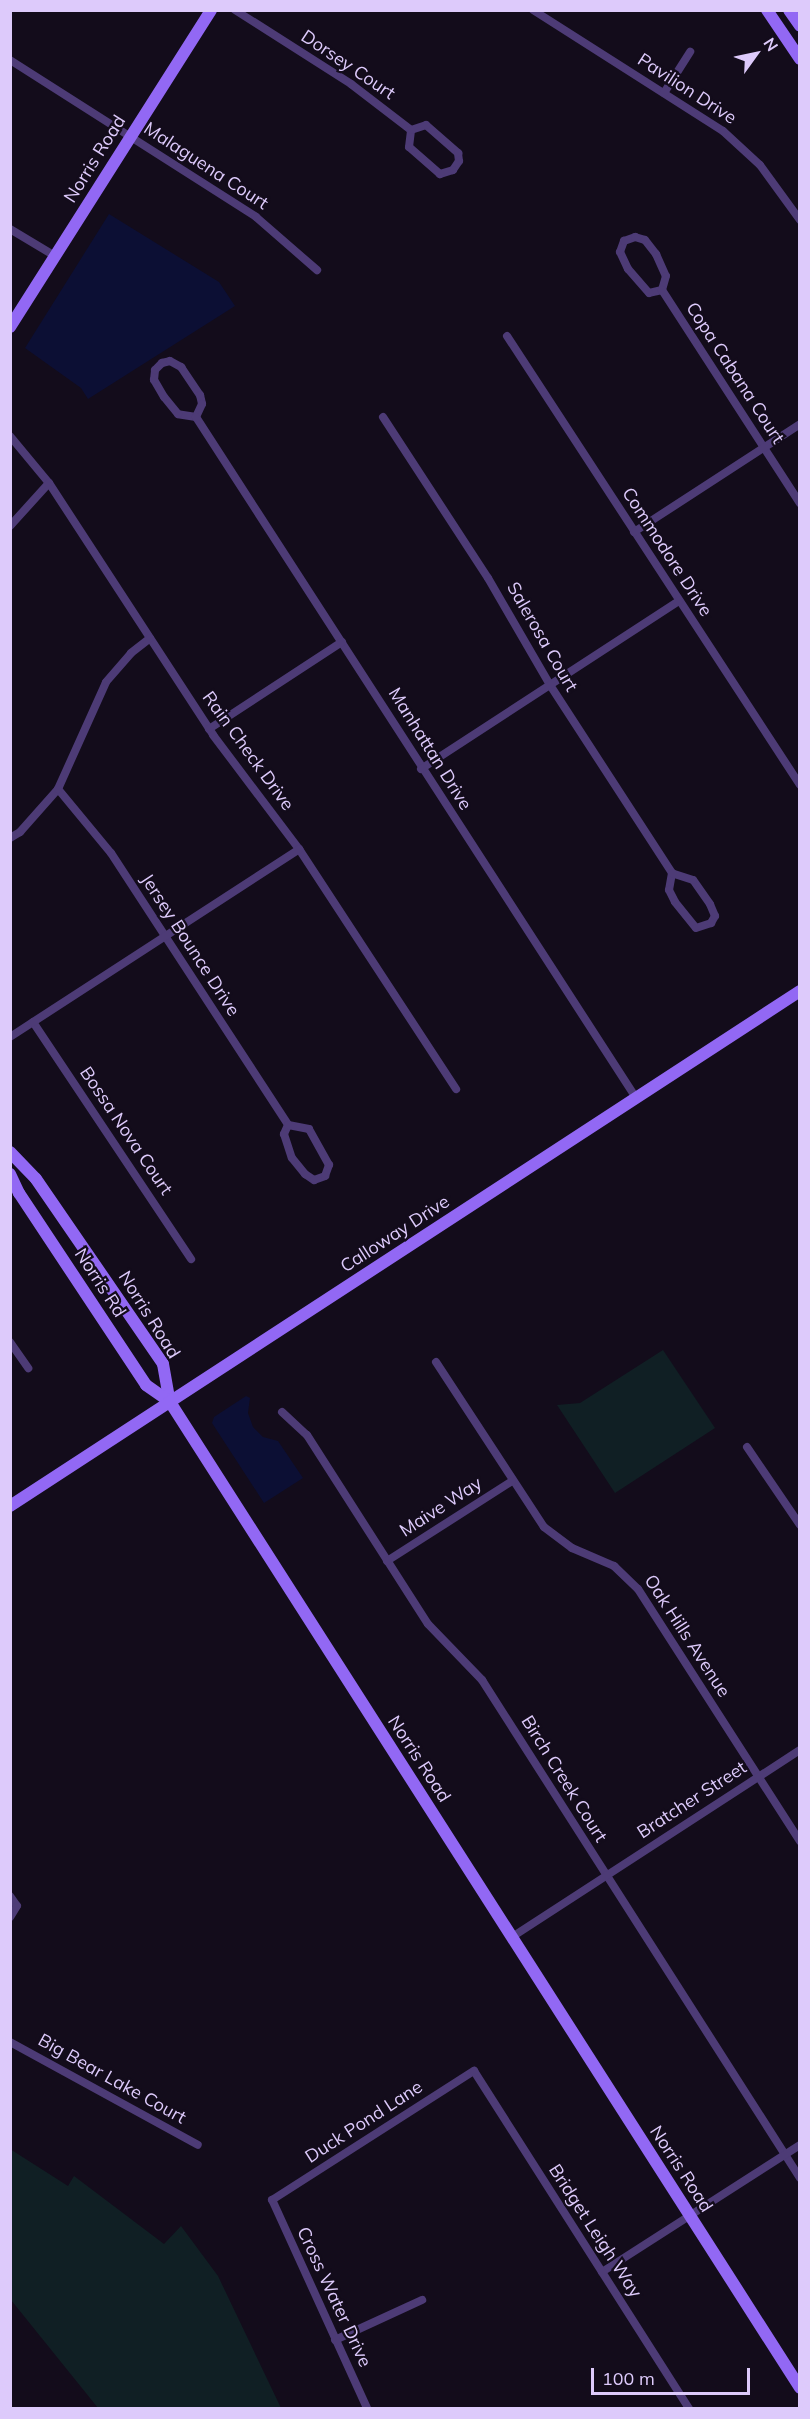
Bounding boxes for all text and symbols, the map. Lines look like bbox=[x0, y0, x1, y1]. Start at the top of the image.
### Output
north arrow bbox=[726, 24, 786, 84]
street label: Dorsey Court bbox=[297, 26, 399, 104]
text: N bbox=[759, 34, 783, 55]
street label: Pavilion Drive bbox=[634, 49, 740, 129]
street label: Norris Road bbox=[60, 111, 130, 207]
street label: Malaguena Court bbox=[140, 118, 272, 214]
street label: Copa Cabana Court bbox=[681, 298, 789, 448]
street label: Commodore Drive bbox=[617, 484, 717, 620]
street label: Salerosa Court bbox=[502, 578, 582, 696]
street label: Manhattan Drive bbox=[384, 684, 476, 814]
street label: Rain Check Drive bbox=[198, 687, 298, 815]
street label: Jersey Bounce Drive bbox=[136, 870, 244, 1020]
street label: Bossa Nova Court bbox=[75, 1063, 177, 1199]
street label: Calloway Drive bbox=[337, 1191, 453, 1277]
street label: Norris Rd bbox=[70, 1245, 130, 1321]
street label: Norris Road bbox=[114, 1267, 184, 1363]
street label: Maive Way bbox=[396, 1472, 486, 1542]
street label: Oak Hills Avenue bbox=[639, 1571, 735, 1701]
street label: Norris Road bbox=[383, 1712, 455, 1806]
street label: Birch Creek Court bbox=[516, 1712, 612, 1846]
street label: Bratcher Street bbox=[633, 1757, 751, 1843]
street label: Big Bear Lake Court bbox=[34, 2029, 190, 2129]
street label: Duck Pond Lane bbox=[301, 2076, 427, 2168]
street label: Norris Road bbox=[645, 2122, 717, 2216]
street label: Bridget Leigh Way bbox=[544, 2160, 646, 2302]
street label: Cross Water Drive bbox=[292, 2224, 376, 2370]
scale bar bbox=[594, 2356, 753, 2394]
text: 100 m bbox=[602, 2367, 655, 2390]

